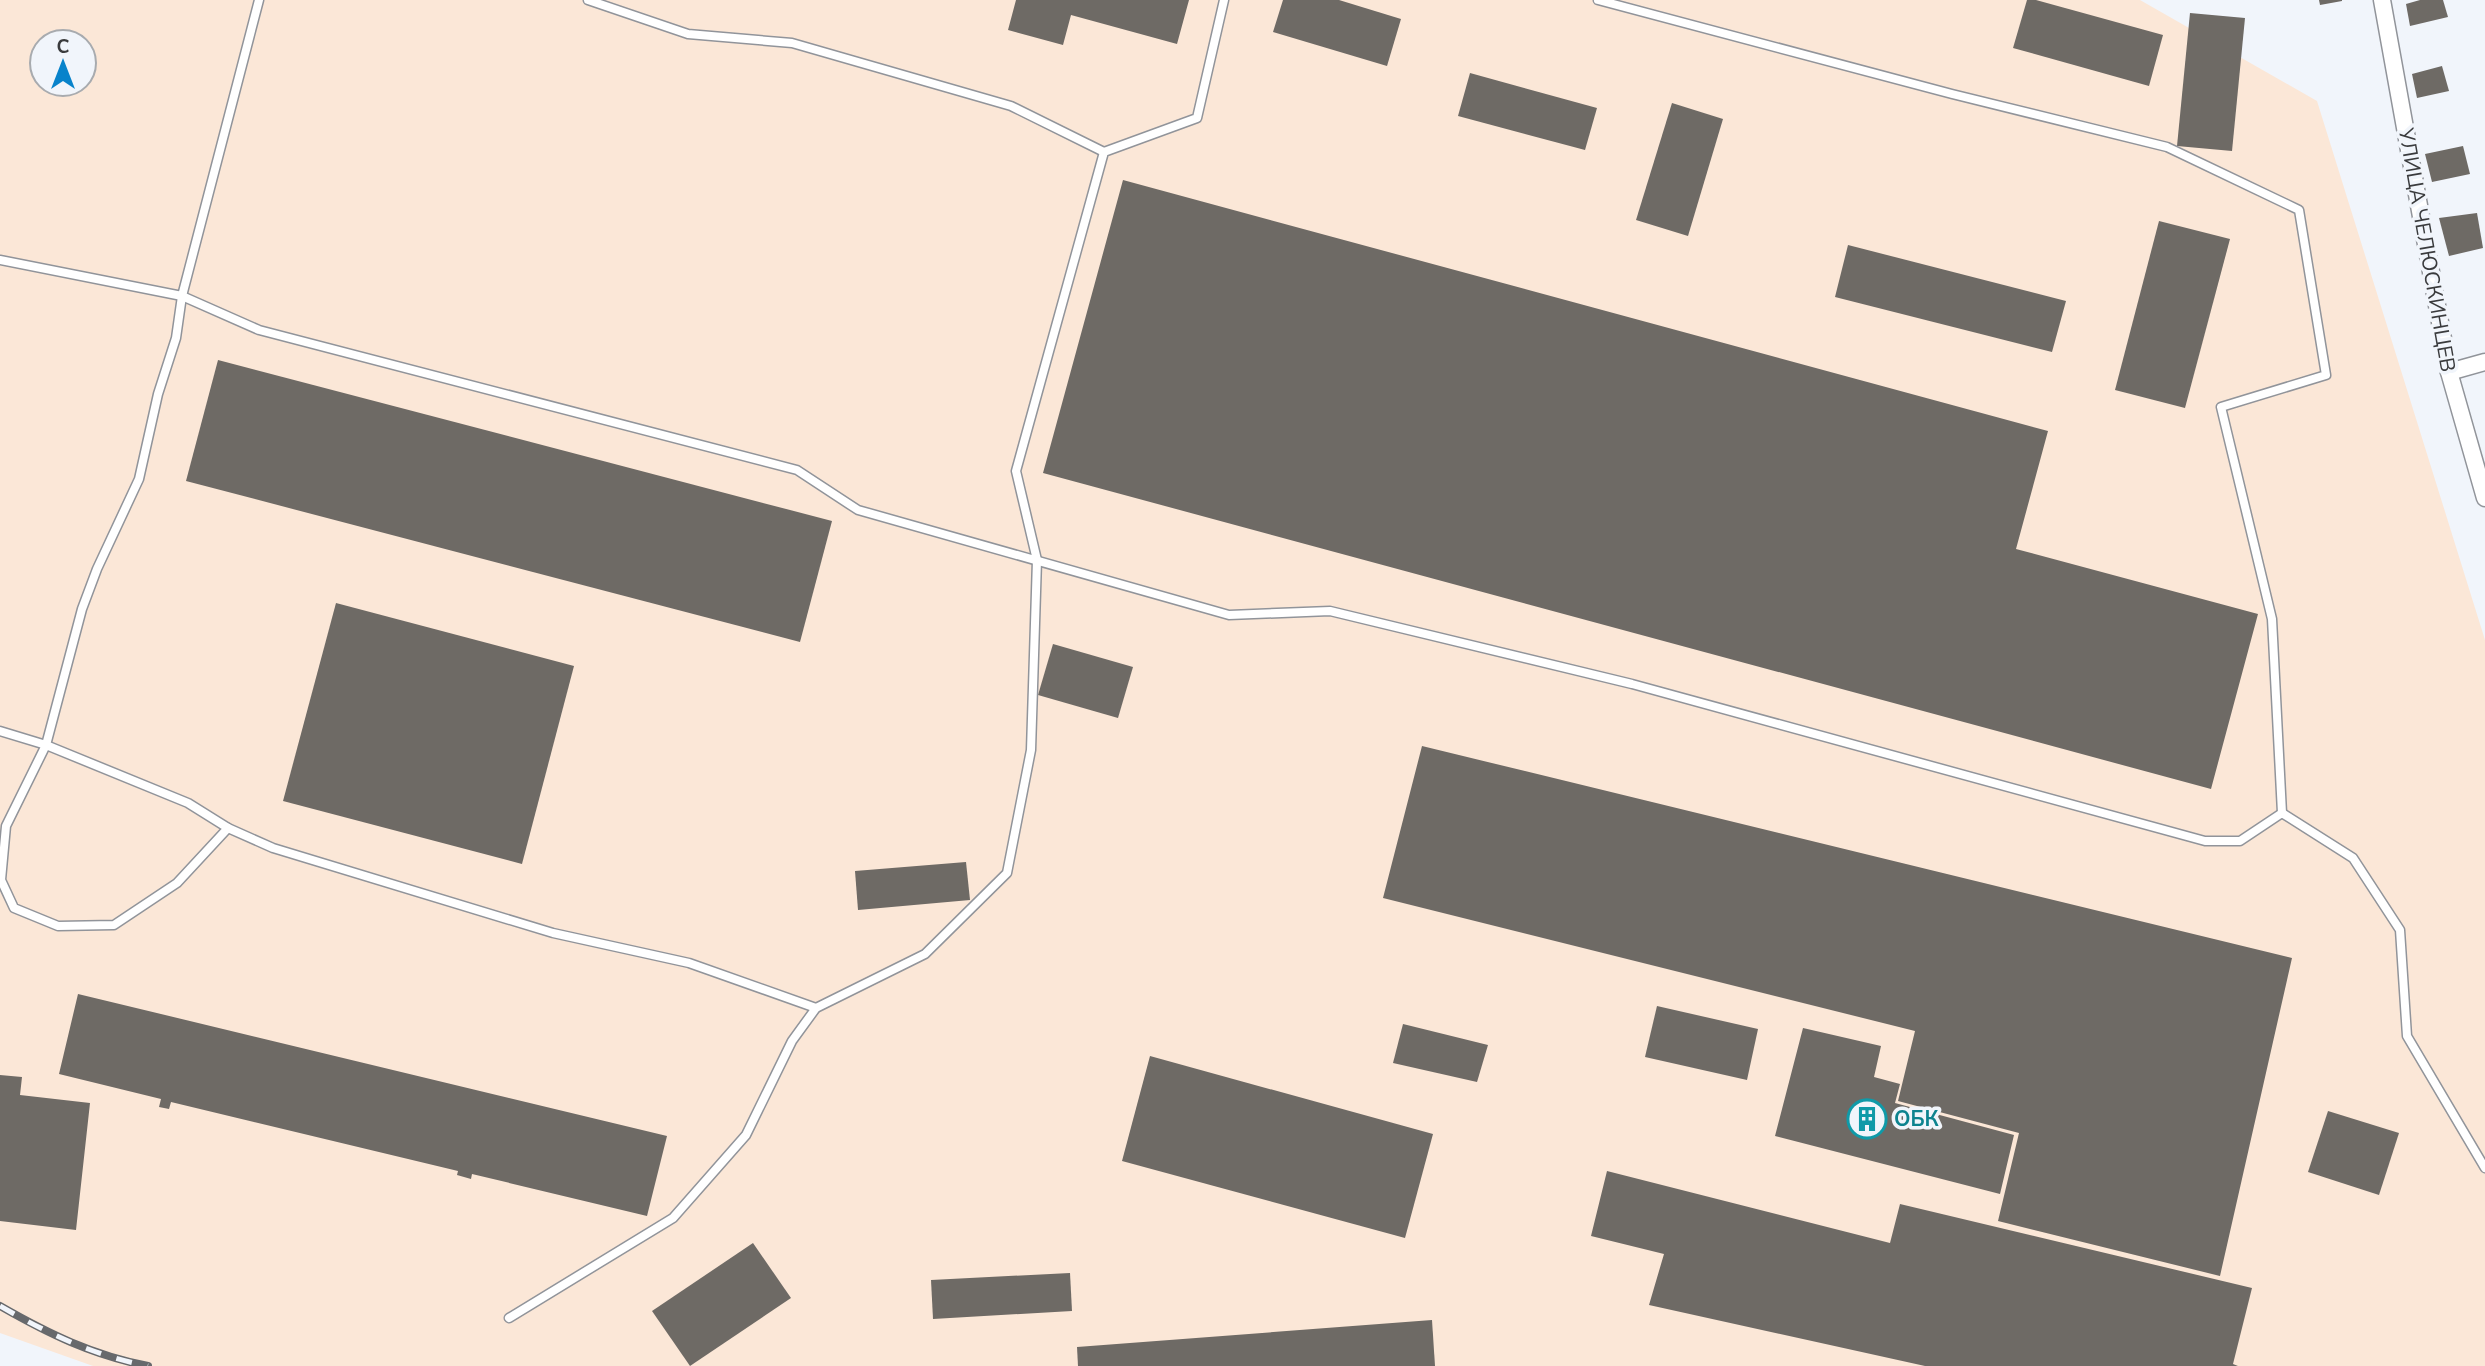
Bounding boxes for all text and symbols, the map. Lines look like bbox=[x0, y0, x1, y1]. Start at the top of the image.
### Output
north arrow bbox=[28, 28, 98, 98]
text: С bbox=[57, 34, 70, 60]
street label: УЛИЦА ЧЕЛЮСКИНЦЕВ bbox=[2392, 125, 2462, 374]
building icon: ОБК bbox=[1846, 1098, 1888, 1140]
place label: ОБК bbox=[1894, 1105, 1940, 1133]

